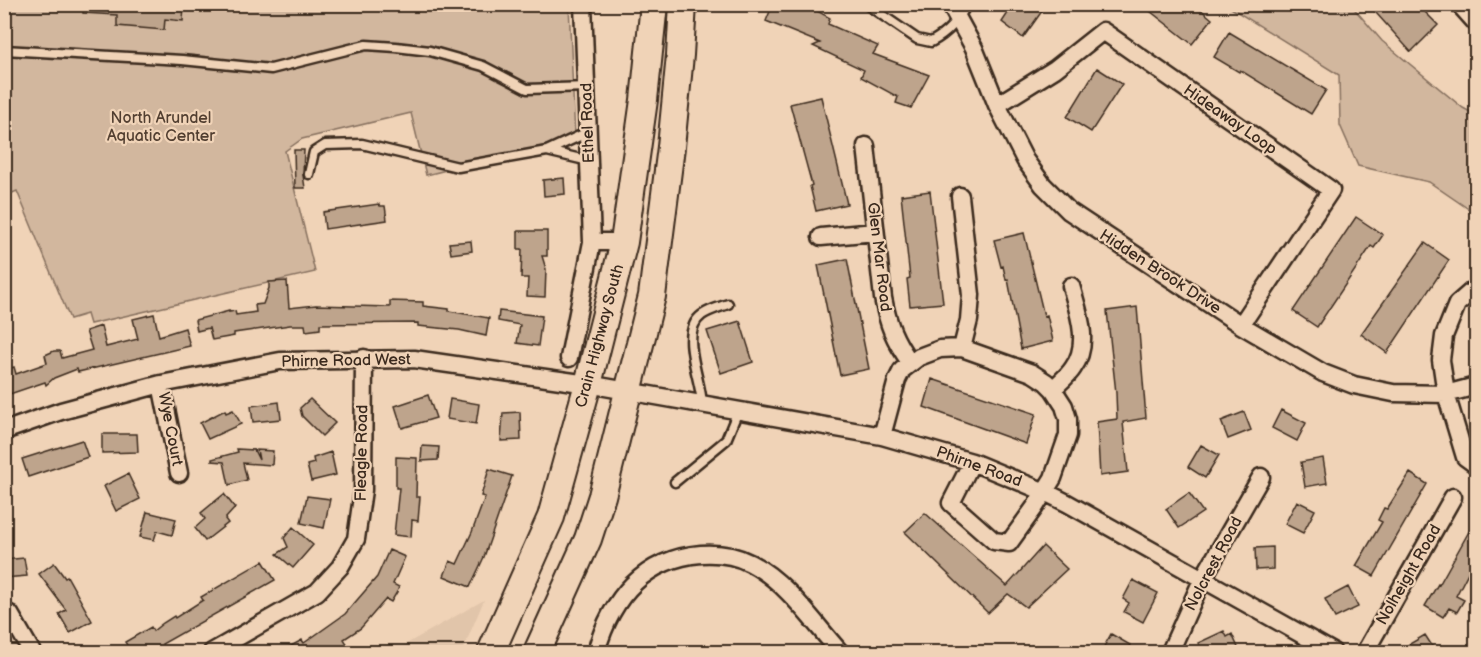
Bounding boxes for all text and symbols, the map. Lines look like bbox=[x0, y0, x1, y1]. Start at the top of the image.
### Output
street label: Hideaway Loop bbox=[1180, 81, 1280, 159]
street label: Ethel Road bbox=[577, 83, 599, 163]
park label: North Arundel Aquatic Center bbox=[107, 109, 215, 146]
street label: Glen Mar Road bbox=[863, 201, 895, 313]
street label: Hidden Brook Drive bbox=[1096, 226, 1225, 319]
street label: Crain Highway South bbox=[572, 262, 628, 410]
street label: Phirne Road West bbox=[281, 350, 411, 372]
street label: Wye Court bbox=[154, 391, 186, 467]
street label: Fleagle Road bbox=[352, 404, 372, 502]
street label: Phirne Road bbox=[933, 443, 1025, 491]
street label: Nolcrest Road bbox=[1181, 514, 1247, 614]
street label: Nolheight Road bbox=[1373, 521, 1445, 629]

